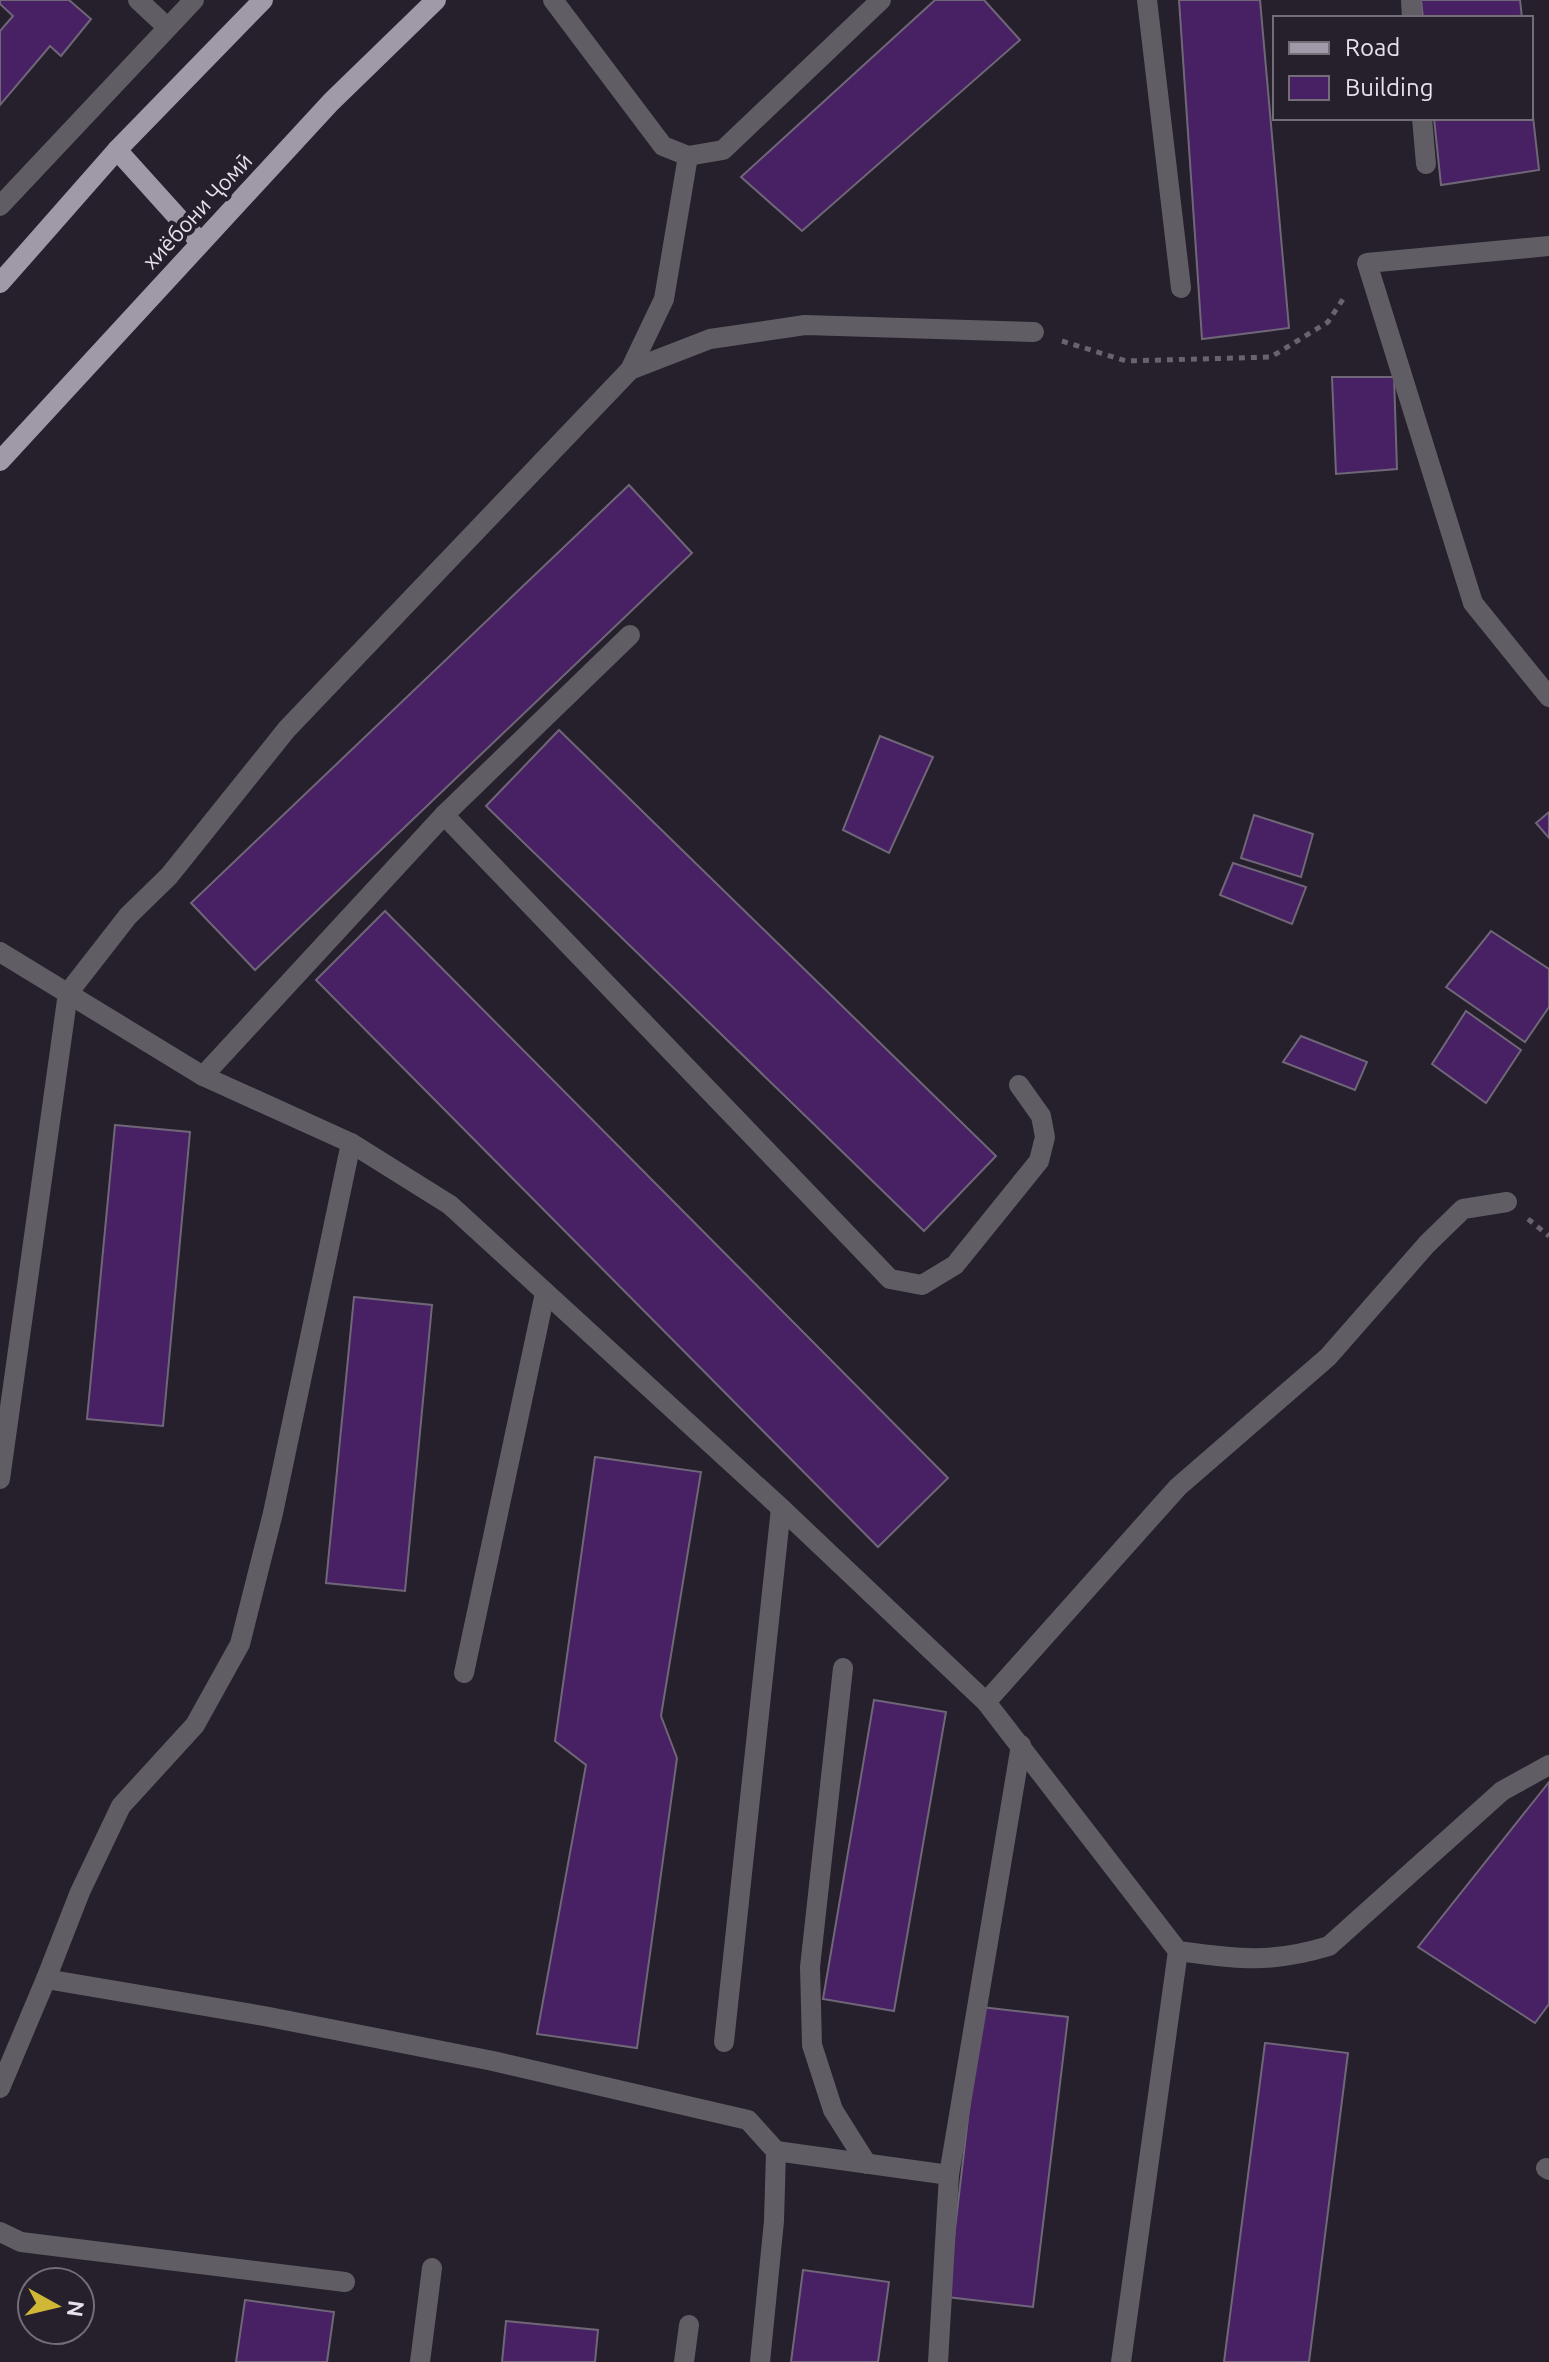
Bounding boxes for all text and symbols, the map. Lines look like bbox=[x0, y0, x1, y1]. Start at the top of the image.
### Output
legend bbox=[1273, 16, 1533, 120]
text: Road bbox=[1345, 34, 1400, 61]
text: Building bbox=[1345, 74, 1433, 101]
street label: хиёбони Ҷомӣ bbox=[137, 148, 256, 274]
north arrow bbox=[16, 2266, 96, 2346]
text: N bbox=[63, 2299, 90, 2319]

